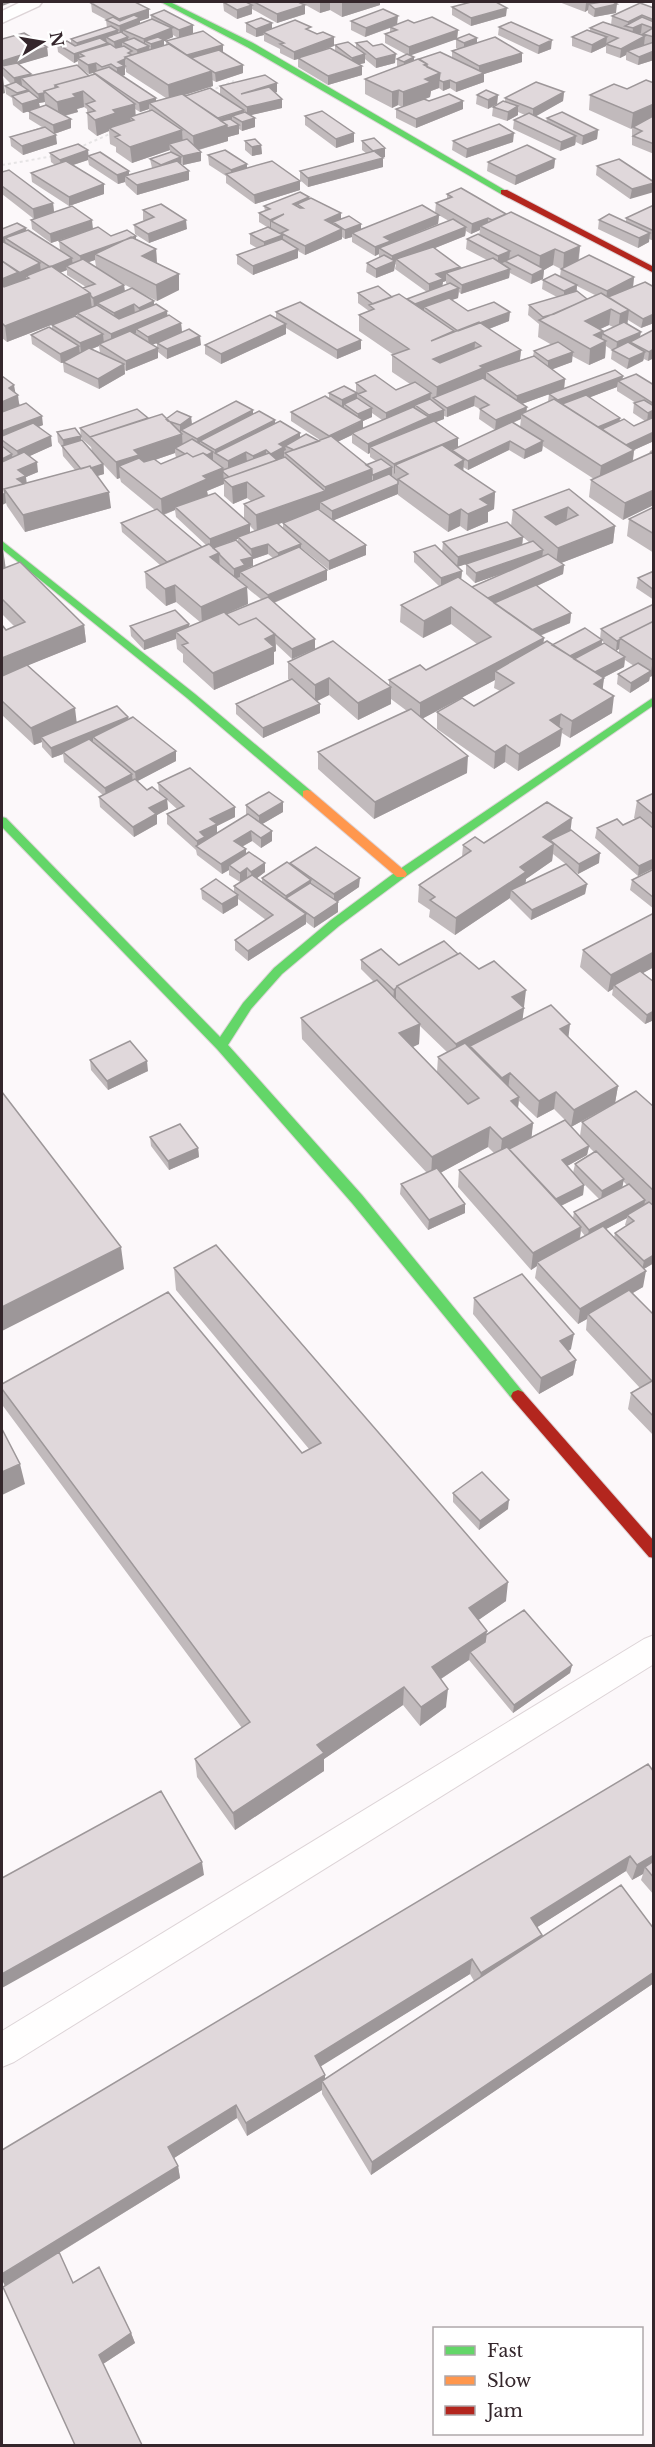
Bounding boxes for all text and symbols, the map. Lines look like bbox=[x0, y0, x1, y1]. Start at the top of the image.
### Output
north arrow bbox=[12, 12, 72, 72]
text: N bbox=[45, 30, 68, 48]
legend bbox=[433, 2327, 643, 2435]
text: Fast bbox=[487, 2340, 524, 2362]
text: Slow bbox=[487, 2370, 532, 2392]
text: Jam bbox=[485, 2400, 523, 2422]

